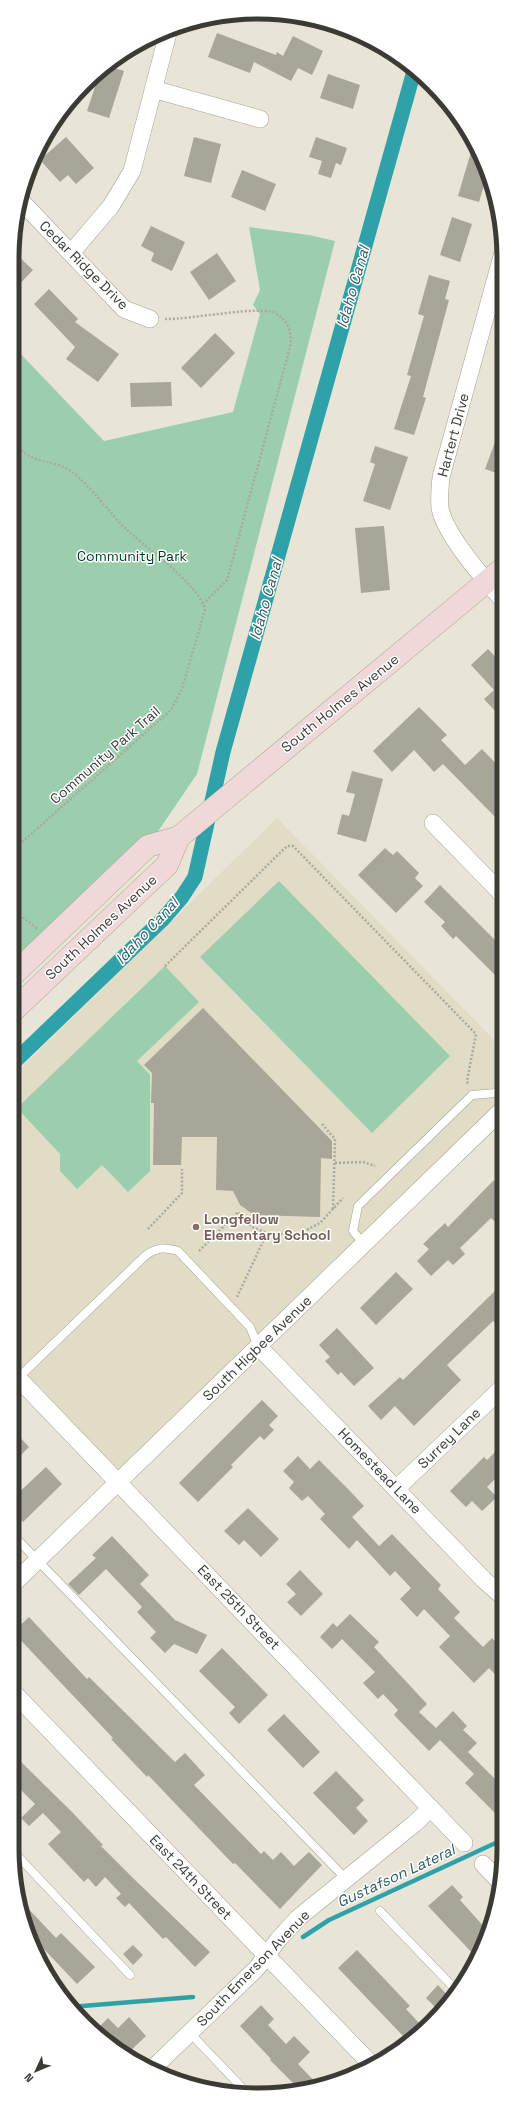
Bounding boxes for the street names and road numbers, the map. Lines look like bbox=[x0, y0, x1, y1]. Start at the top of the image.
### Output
street label: Cedar Ridge Drive bbox=[36, 217, 132, 313]
street label: Hartert Drive bbox=[433, 391, 473, 479]
street label: South Holmes Avenue bbox=[278, 650, 402, 756]
street label: Community Park Trail bbox=[46, 702, 164, 808]
street label: South Holmes Avenue bbox=[41, 871, 161, 983]
street label: South Higbee Avenue bbox=[199, 1291, 315, 1405]
street label: Surrey Lane bbox=[414, 1404, 484, 1472]
street label: Homestead Lane bbox=[334, 1424, 426, 1518]
street label: East 25th Street bbox=[194, 1561, 284, 1653]
street label: East 24th Street bbox=[146, 1831, 236, 1923]
street label: South Emerson Avenue bbox=[193, 1906, 313, 2030]

